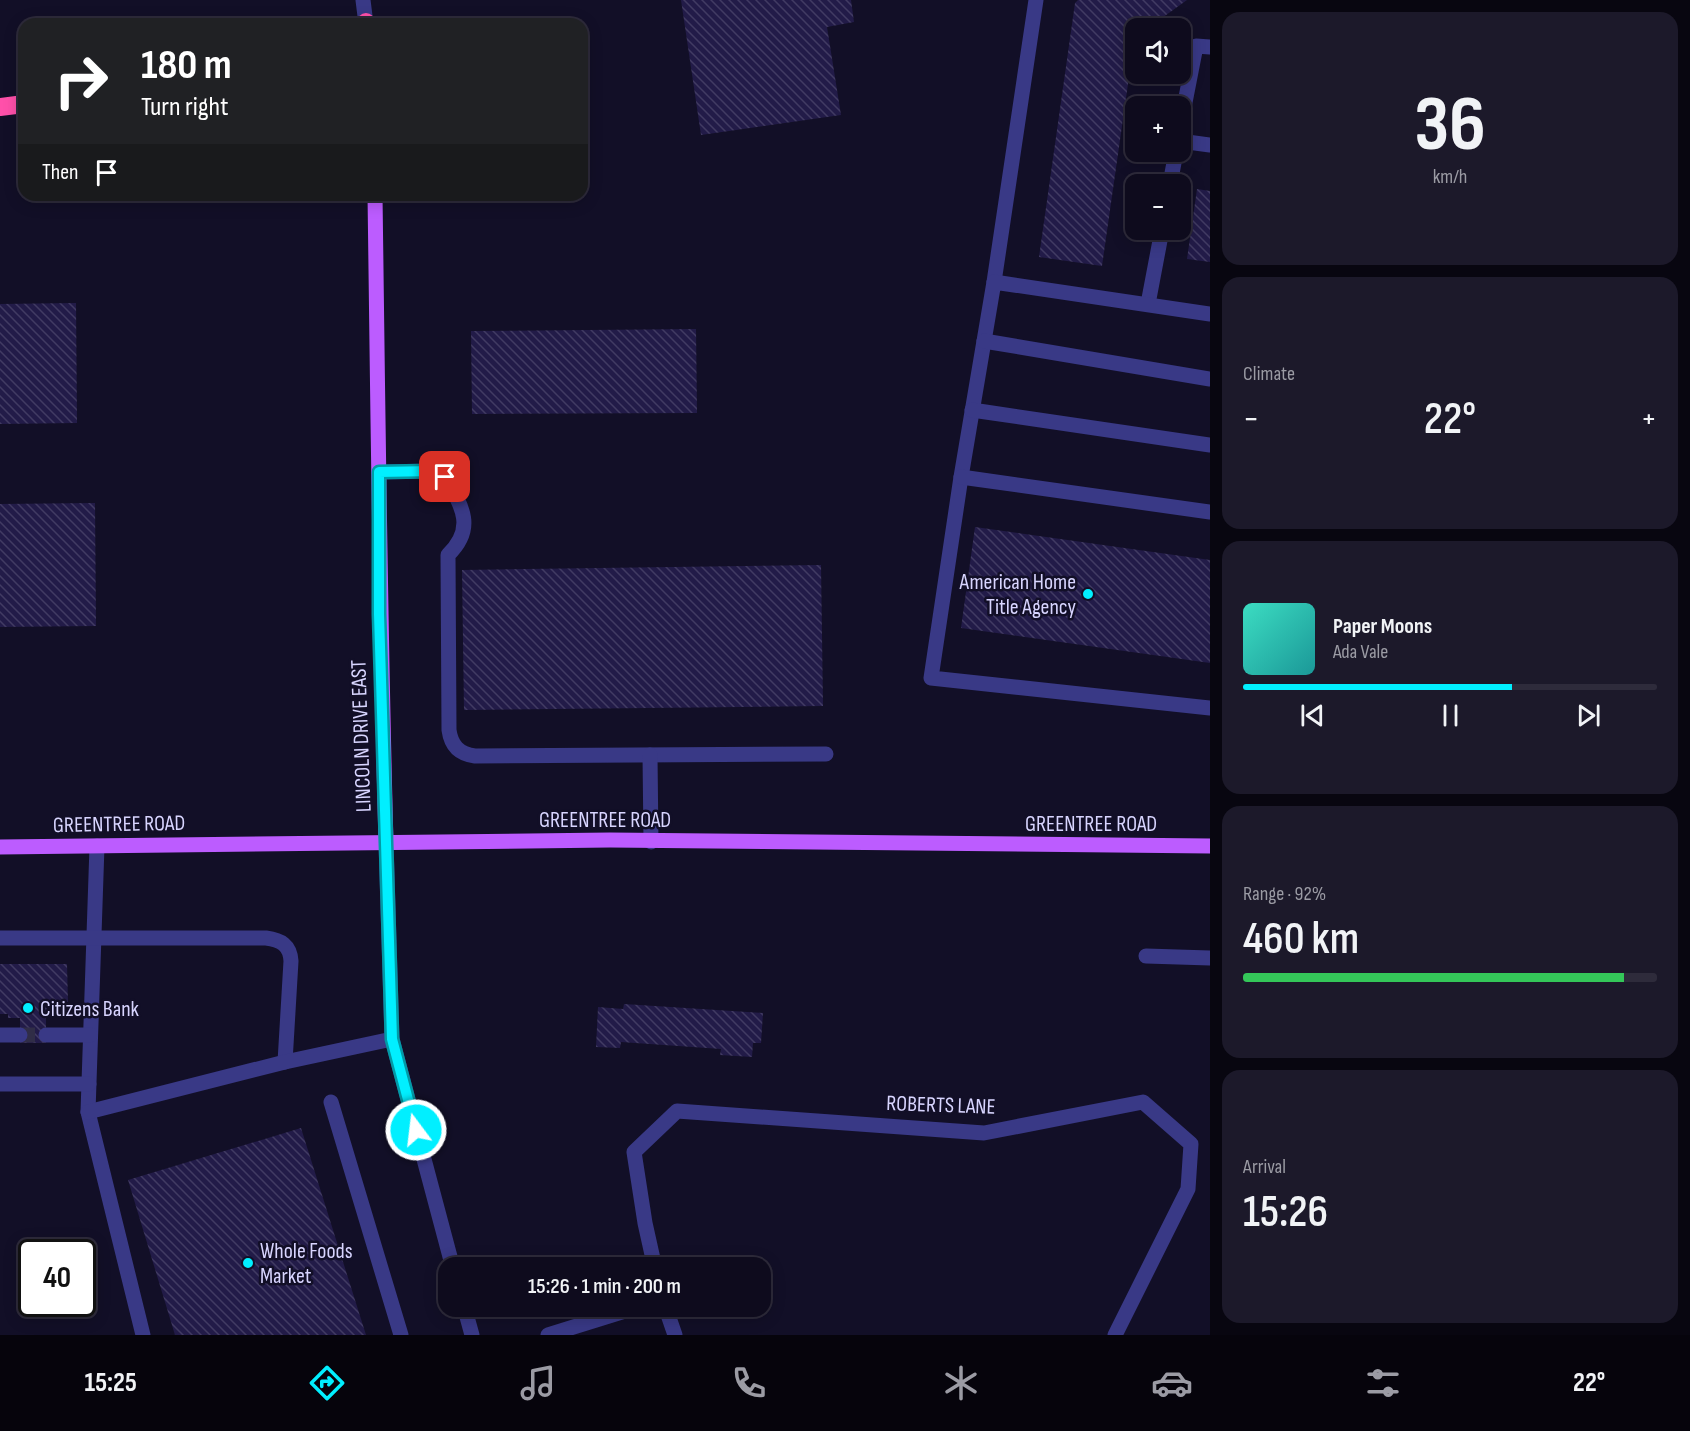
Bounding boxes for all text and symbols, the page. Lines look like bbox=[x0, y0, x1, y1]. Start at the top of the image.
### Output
map controls bbox=[1125, 18, 1191, 240]
button: sound bbox=[1125, 18, 1191, 84]
text: 180 m bbox=[141, 40, 232, 91]
icon: right bbox=[42, 42, 120, 120]
text: 36 bbox=[1414, 79, 1486, 172]
text: Turn right bbox=[141, 91, 228, 123]
button: + bbox=[1125, 96, 1191, 162]
icon: arrive bbox=[90, 156, 123, 189]
text: Then bbox=[42, 159, 78, 186]
text: km/h bbox=[1433, 165, 1467, 189]
button: − bbox=[1125, 174, 1191, 240]
text: Climate bbox=[1243, 362, 1295, 386]
text: 22° bbox=[1424, 392, 1476, 447]
text: − bbox=[1243, 399, 1259, 439]
text: + bbox=[1641, 399, 1657, 439]
pin bbox=[419, 451, 470, 502]
icon: arrive bbox=[428, 460, 461, 493]
place label: American Home Title Agency bbox=[959, 569, 1076, 621]
marker: American Home Title Agency bbox=[1081, 587, 1095, 601]
text: Paper Moons bbox=[1333, 613, 1432, 640]
text: Ada Vale bbox=[1333, 640, 1388, 664]
street label: LINCOLN DRIVE EAST bbox=[345, 659, 378, 813]
icon: previous bbox=[1296, 699, 1329, 732]
icon: pause bbox=[1434, 699, 1467, 732]
icon: next bbox=[1572, 699, 1605, 732]
street label: GREENTREE ROAD bbox=[539, 807, 671, 834]
street label: GREENTREE ROAD bbox=[53, 810, 185, 839]
street label: GREENTREE ROAD bbox=[1025, 811, 1157, 838]
text: Range · 92% bbox=[1243, 882, 1326, 906]
text: 460 km bbox=[1243, 912, 1359, 967]
place label: Citizens Bank bbox=[40, 996, 140, 1023]
marker: Citizens Bank bbox=[21, 1001, 35, 1015]
street label: ROBERTS LANE bbox=[886, 1090, 996, 1121]
position arrow bbox=[384, 1098, 448, 1162]
text: Arrival bbox=[1243, 1155, 1286, 1179]
text: 15:26 bbox=[1243, 1185, 1328, 1240]
place label: Whole Foods Market bbox=[260, 1238, 353, 1290]
speed limit sign: 40 bbox=[18, 1239, 96, 1317]
marker: Whole Foods Market bbox=[241, 1256, 255, 1270]
text: 15:26 · 1 min · 200 m bbox=[528, 1273, 681, 1300]
icon: directions bbox=[306, 1362, 348, 1404]
icon: music bbox=[517, 1362, 559, 1404]
icon: phone bbox=[728, 1362, 770, 1404]
icon: climate bbox=[940, 1362, 982, 1404]
icon: car bbox=[1151, 1362, 1193, 1404]
icon: filters bbox=[1362, 1362, 1404, 1404]
text: 15:25 bbox=[85, 1367, 137, 1399]
text: 22° bbox=[1573, 1367, 1605, 1399]

